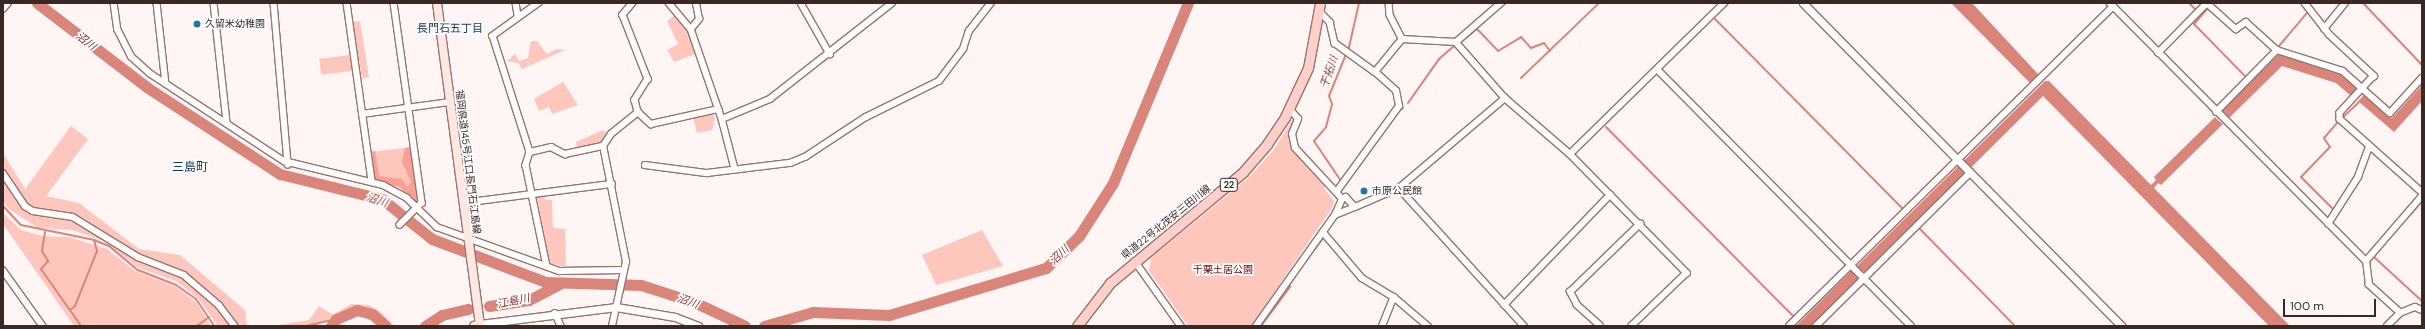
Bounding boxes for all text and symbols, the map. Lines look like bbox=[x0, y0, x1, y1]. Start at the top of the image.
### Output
place label: 久留米幼稚園 bbox=[205, 18, 265, 30]
marker: 久留米幼稚園 bbox=[192, 19, 202, 29]
district label: 長門石五丁目 bbox=[417, 21, 483, 35]
water label: 沼川 bbox=[73, 29, 99, 53]
water label: 干拓川 bbox=[1317, 54, 1341, 90]
street label: 福岡県道145号江口長門石江島線 bbox=[453, 89, 483, 235]
district label: 三島町 bbox=[172, 161, 208, 175]
road number: 22 bbox=[1219, 178, 1239, 192]
street label: 県道22号北茂安三田川線 bbox=[1119, 182, 1213, 262]
place label: 市原公民館 bbox=[1372, 185, 1422, 197]
marker: 市原公民館 bbox=[1359, 186, 1369, 196]
water label: 沼川 bbox=[364, 190, 390, 210]
water label: 沼川 bbox=[1047, 243, 1071, 267]
park label: 千栗土居公園 bbox=[1193, 264, 1253, 276]
water label: 江島川 bbox=[495, 291, 531, 311]
water label: 沼川 bbox=[675, 291, 701, 311]
scale bar bbox=[2285, 291, 2378, 317]
text: 100 m bbox=[2290, 298, 2324, 314]

